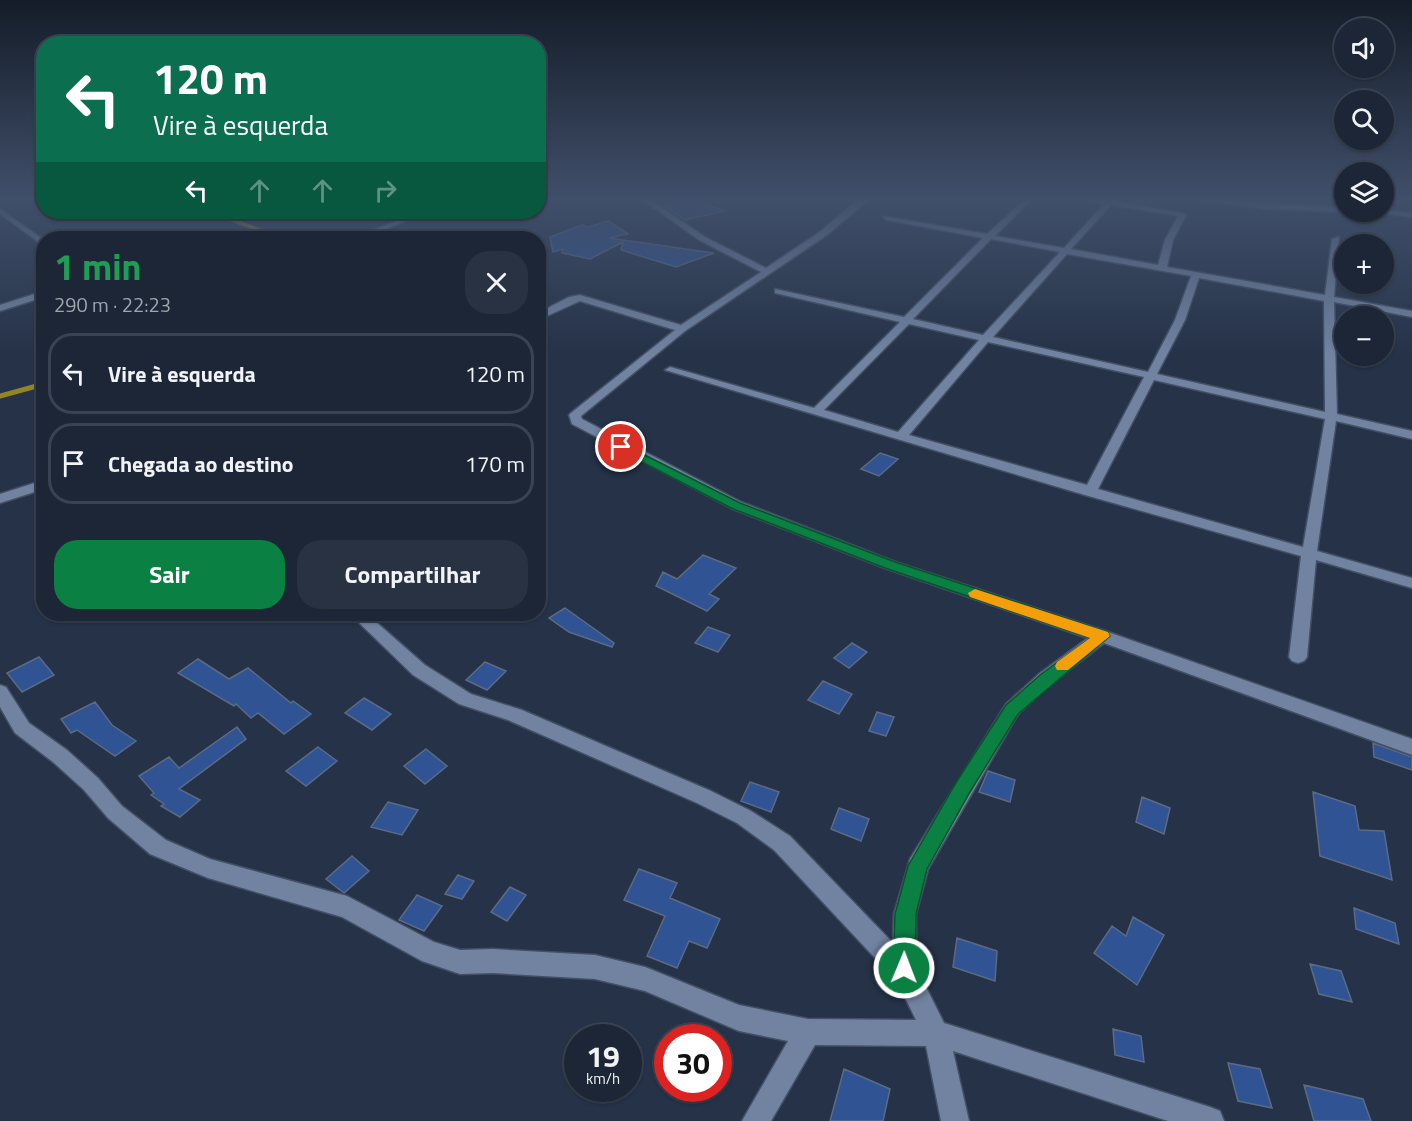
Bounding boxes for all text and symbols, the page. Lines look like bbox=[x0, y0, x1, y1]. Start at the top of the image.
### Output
map controls bbox=[1334, 18, 1394, 366]
button: sound bbox=[1334, 18, 1394, 78]
text: 120 m bbox=[153, 46, 268, 110]
icon: left bbox=[54, 60, 132, 138]
button: search bbox=[1334, 90, 1394, 150]
text: Vire à esquerda bbox=[153, 104, 328, 145]
button: layers bbox=[1334, 162, 1394, 222]
icon: left bbox=[180, 174, 213, 207]
icon: ahead bbox=[243, 174, 276, 207]
icon: ahead bbox=[306, 174, 339, 207]
icon: right bbox=[369, 174, 402, 207]
button: + bbox=[1334, 234, 1394, 294]
text: 1 min bbox=[54, 239, 141, 294]
button: close bbox=[465, 251, 528, 314]
text: 290 m · 22:23 bbox=[54, 289, 171, 320]
button: − bbox=[1334, 306, 1394, 366]
icon: left bbox=[57, 357, 90, 390]
text: Vire à esquerda bbox=[108, 357, 256, 391]
text: 120 m bbox=[465, 357, 525, 391]
pin bbox=[595, 421, 646, 472]
icon: arrive bbox=[604, 430, 637, 463]
icon: arrive bbox=[57, 447, 90, 480]
text: Chegada ao destino bbox=[108, 447, 294, 481]
text: 170 m bbox=[465, 447, 525, 481]
button: Sair bbox=[54, 540, 285, 609]
button: Compartilhar bbox=[297, 540, 528, 609]
position arrow bbox=[872, 936, 936, 1000]
speed limit sign: 30 bbox=[654, 1024, 732, 1102]
text: 19 bbox=[586, 1033, 620, 1079]
text: km/h bbox=[586, 1067, 620, 1090]

